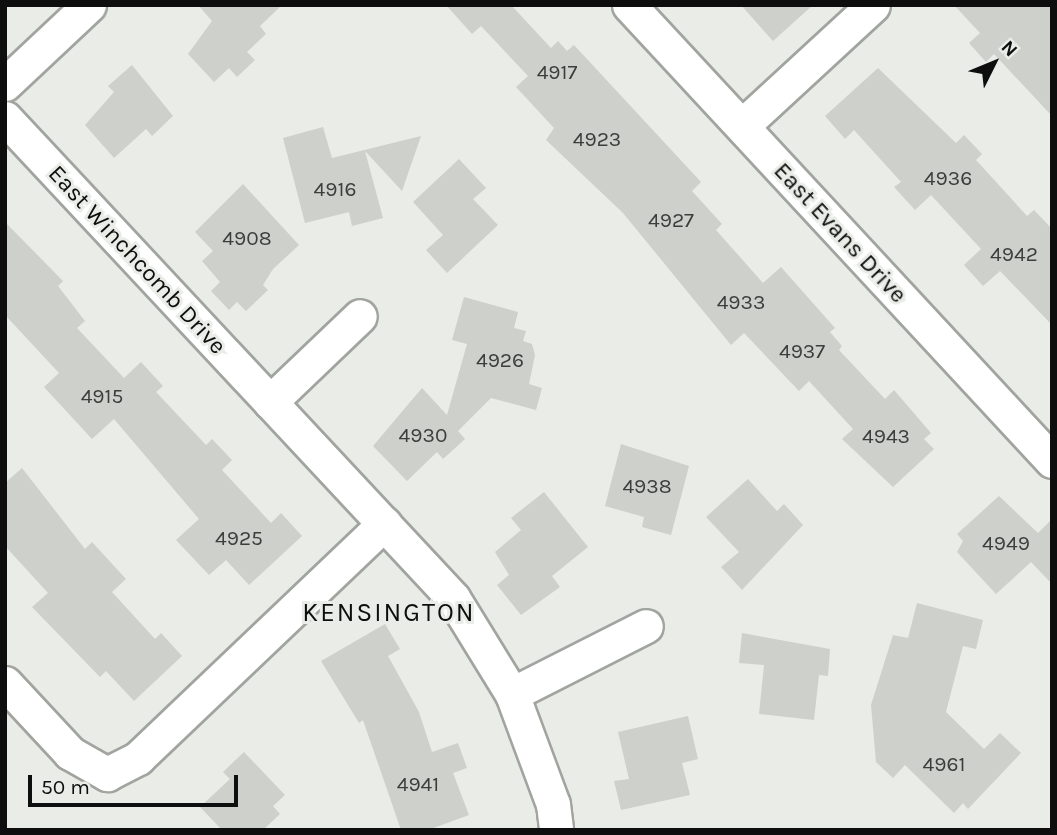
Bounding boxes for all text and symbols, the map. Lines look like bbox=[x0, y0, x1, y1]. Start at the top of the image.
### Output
north arrow bbox=[959, 28, 1029, 98]
text: N bbox=[997, 36, 1022, 61]
house number: 4917 bbox=[537, 59, 577, 85]
house number: 4923 bbox=[573, 126, 621, 152]
street label: East Evans Drive bbox=[768, 157, 912, 309]
street label: East Winchcomb Drive bbox=[42, 160, 232, 360]
house number: 4936 bbox=[924, 165, 972, 191]
house number: 4916 bbox=[314, 176, 356, 202]
house number: 4927 bbox=[648, 207, 694, 233]
house number: 4908 bbox=[222, 225, 272, 251]
house number: 4942 bbox=[990, 241, 1038, 267]
house number: 4933 bbox=[717, 289, 765, 315]
house number: 4937 bbox=[779, 338, 825, 364]
house number: 4926 bbox=[476, 347, 524, 373]
house number: 4915 bbox=[81, 383, 123, 409]
house number: 4930 bbox=[399, 422, 447, 448]
house number: 4943 bbox=[862, 423, 910, 449]
house number: 4938 bbox=[622, 473, 672, 499]
house number: 4925 bbox=[215, 525, 263, 551]
house number: 4949 bbox=[982, 530, 1030, 556]
district label: KENSINGTON bbox=[304, 597, 474, 629]
house number: 4961 bbox=[923, 751, 965, 777]
scale bar bbox=[32, 762, 242, 806]
house number: 4941 bbox=[397, 771, 439, 797]
text: 50 m bbox=[41, 775, 90, 799]

